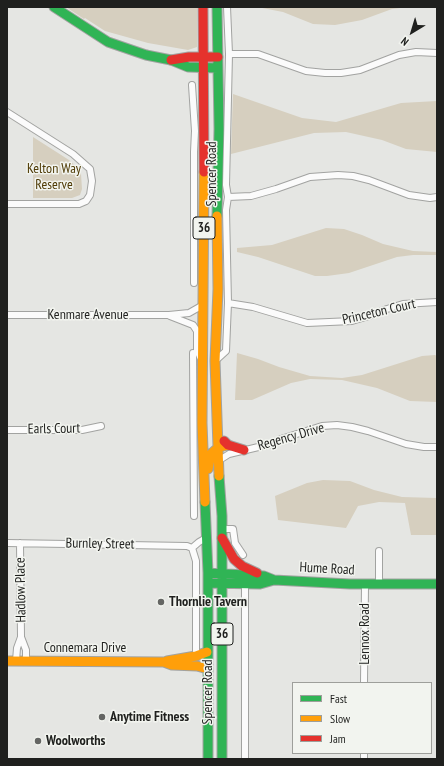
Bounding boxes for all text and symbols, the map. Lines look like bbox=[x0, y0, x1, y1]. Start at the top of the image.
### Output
north arrow bbox=[392, 12, 432, 52]
text: N bbox=[398, 34, 411, 49]
street label: Spencer Road bbox=[204, 141, 220, 207]
park label: Kelton Way Reserve bbox=[27, 161, 81, 194]
road number: 36 bbox=[193, 217, 215, 239]
street label: Princeton Court bbox=[341, 295, 417, 329]
street label: Kenmare Avenue bbox=[48, 307, 128, 323]
street label: Earls Court bbox=[28, 420, 80, 438]
street label: Regency Drive bbox=[256, 420, 326, 454]
street label: Burnley Street bbox=[66, 535, 134, 553]
street label: Hadlow Place bbox=[12, 557, 30, 623]
street label: Hume Road bbox=[299, 559, 355, 579]
place label: Thornlie Tavern bbox=[169, 594, 247, 610]
marker: Thornlie Tavern bbox=[156, 597, 166, 607]
street label: Lennox Road bbox=[357, 603, 373, 665]
road number: 36 bbox=[211, 623, 233, 645]
street label: Connemara Drive bbox=[44, 640, 126, 656]
street label: Spencer Road bbox=[200, 659, 216, 725]
legend bbox=[292, 682, 432, 754]
text: Fast bbox=[330, 691, 347, 706]
place label: Anytime Fitness bbox=[110, 709, 189, 725]
text: Slow bbox=[330, 711, 350, 726]
marker: Anytime Fitness bbox=[97, 712, 107, 722]
text: Jam bbox=[330, 731, 346, 746]
place label: Woolworths bbox=[46, 733, 105, 749]
marker: Woolworths bbox=[33, 736, 43, 746]

